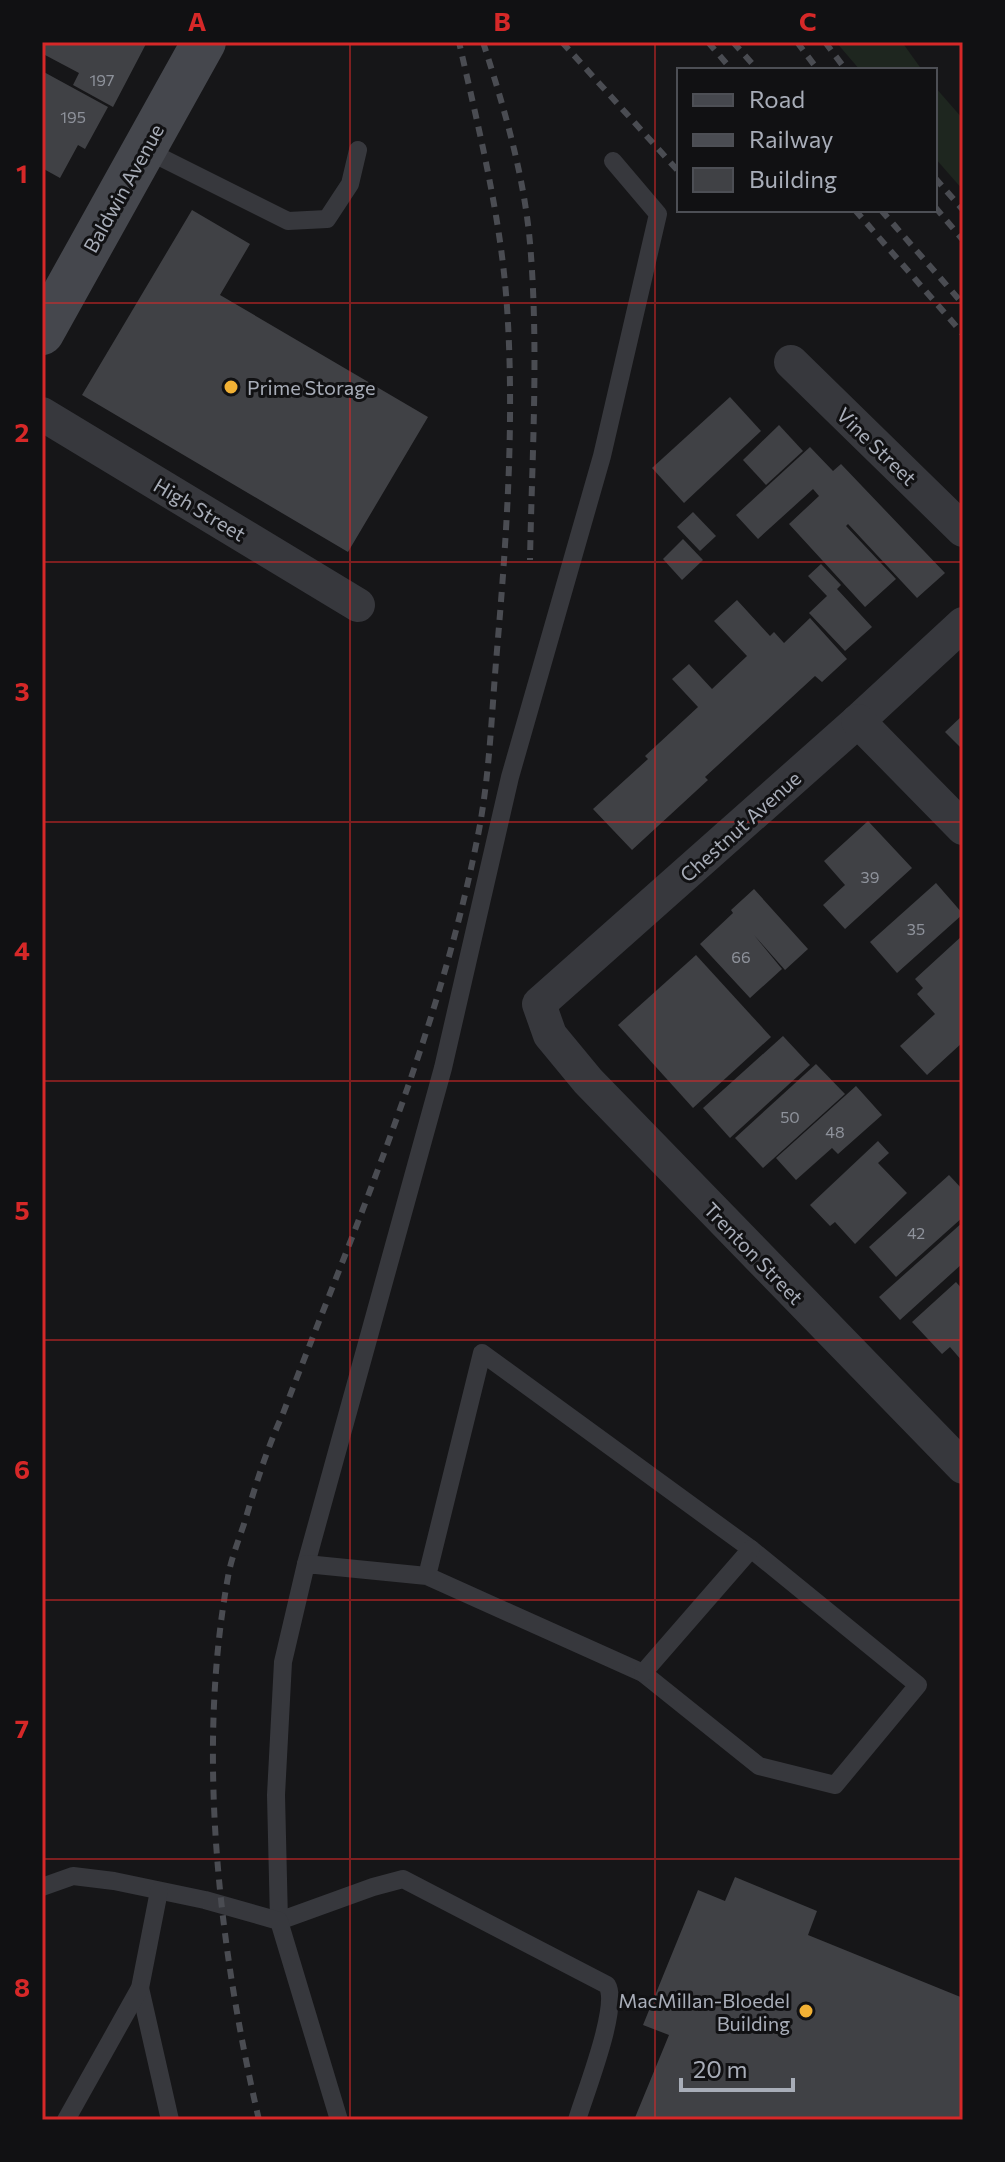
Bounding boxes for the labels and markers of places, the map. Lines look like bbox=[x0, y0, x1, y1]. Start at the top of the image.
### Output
place label: Prime Storage bbox=[247, 375, 376, 399]
marker: Prime Storage bbox=[222, 378, 240, 396]
place label: MacMillan-Bloedel Building bbox=[618, 1988, 790, 2035]
marker: MacMillan-Bloedel Building bbox=[797, 2002, 815, 2020]

